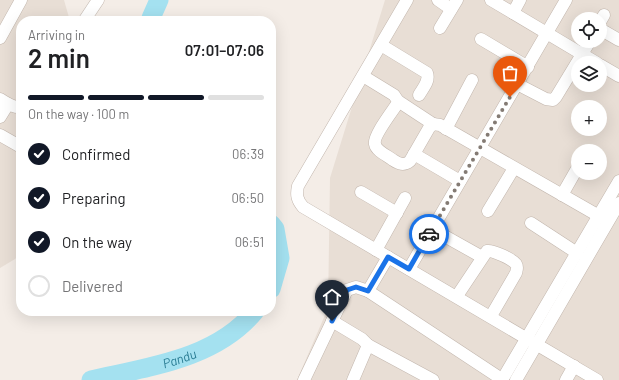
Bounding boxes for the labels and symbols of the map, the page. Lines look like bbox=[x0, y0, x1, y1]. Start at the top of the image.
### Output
pin bbox=[493, 56, 527, 97]
courier bbox=[409, 214, 449, 254]
pin bbox=[315, 280, 349, 321]
water label: Pandu bbox=[161, 345, 199, 371]

